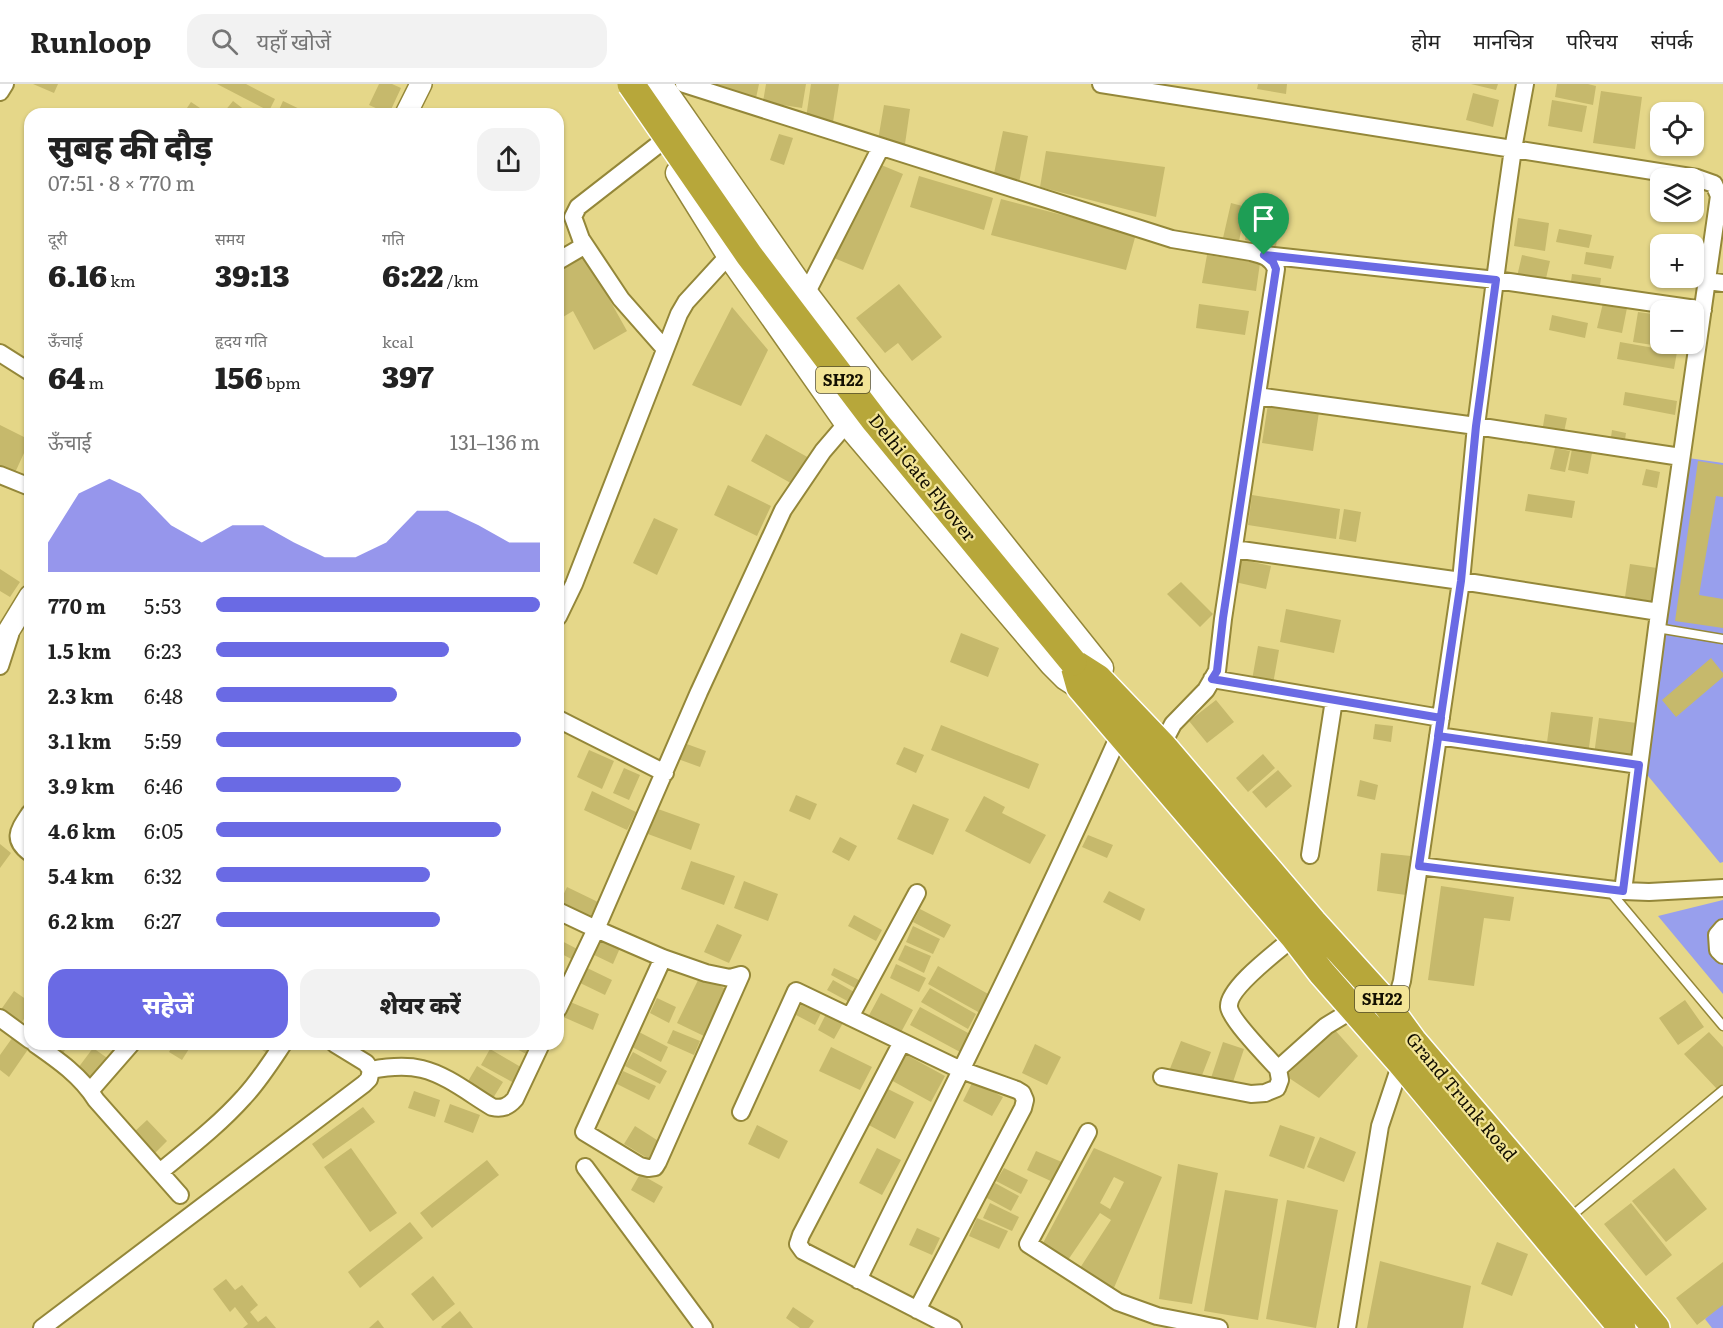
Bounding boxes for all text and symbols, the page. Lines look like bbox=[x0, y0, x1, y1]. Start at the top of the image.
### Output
search box bbox=[187, 14, 607, 68]
text: Runloop bbox=[30, 20, 151, 62]
text: यहाँ खोजें bbox=[256, 24, 331, 57]
text: होम bbox=[1411, 24, 1440, 55]
text: मानचित्र bbox=[1473, 24, 1533, 55]
text: परिचय bbox=[1566, 24, 1618, 55]
text: संपर्क bbox=[1651, 24, 1693, 55]
icon: search bbox=[208, 25, 241, 58]
map controls bbox=[1650, 102, 1704, 354]
button: locate bbox=[1650, 102, 1704, 156]
text: सुबह की दौड़ bbox=[48, 120, 212, 169]
button: share bbox=[477, 128, 540, 191]
text: 07:51 · 8 × 770 m bbox=[48, 167, 195, 197]
button: layers bbox=[1650, 168, 1704, 222]
pin bbox=[1238, 193, 1289, 255]
icon: arrive bbox=[1247, 202, 1280, 235]
text: दूरी bbox=[48, 226, 67, 250]
text: समय bbox=[215, 226, 245, 250]
text: गति bbox=[382, 226, 404, 250]
button: + bbox=[1650, 234, 1704, 288]
text: 6.16 bbox=[48, 252, 107, 296]
text: 39:13 bbox=[215, 252, 289, 296]
text: 6:22 bbox=[382, 252, 443, 296]
text: km bbox=[107, 268, 135, 292]
text: /km bbox=[443, 268, 479, 292]
button: − bbox=[1650, 300, 1704, 354]
text: ऊँचाई bbox=[48, 328, 83, 352]
text: हृदय गति bbox=[215, 328, 267, 352]
text: kcal bbox=[382, 329, 414, 353]
text: 397 bbox=[382, 353, 434, 397]
text: 64 bbox=[48, 354, 85, 398]
text: 156 bbox=[215, 354, 263, 398]
road number: SH22 bbox=[816, 367, 870, 393]
text: m bbox=[85, 370, 104, 394]
text: bpm bbox=[263, 370, 301, 394]
street label: Delhi Gate Flyover bbox=[863, 407, 983, 547]
text: ऊँचाई bbox=[48, 426, 91, 456]
text: 131–136 m bbox=[450, 426, 540, 456]
text: 770 m bbox=[48, 590, 106, 620]
text: 5:53 bbox=[144, 590, 182, 620]
text: 1.5 km bbox=[48, 635, 111, 665]
text: 6:23 bbox=[144, 635, 182, 665]
text: 2.3 km bbox=[48, 680, 114, 710]
text: 6:48 bbox=[144, 680, 183, 710]
text: 3.1 km bbox=[48, 725, 111, 755]
text: 5:59 bbox=[144, 725, 181, 755]
text: 3.9 km bbox=[48, 770, 115, 800]
text: 6:46 bbox=[144, 770, 183, 800]
text: 4.6 km bbox=[48, 815, 116, 845]
text: 6:05 bbox=[144, 815, 183, 845]
text: 5.4 km bbox=[48, 860, 114, 890]
text: 6:32 bbox=[144, 860, 182, 890]
text: 6.2 km bbox=[48, 905, 114, 935]
text: 6:27 bbox=[144, 905, 181, 935]
button: सहेजें bbox=[48, 969, 288, 1038]
button: शेयर करें bbox=[300, 969, 540, 1038]
road number: SH22 bbox=[1355, 986, 1409, 1012]
street label: Grand Trunk Road bbox=[1400, 1026, 1524, 1166]

